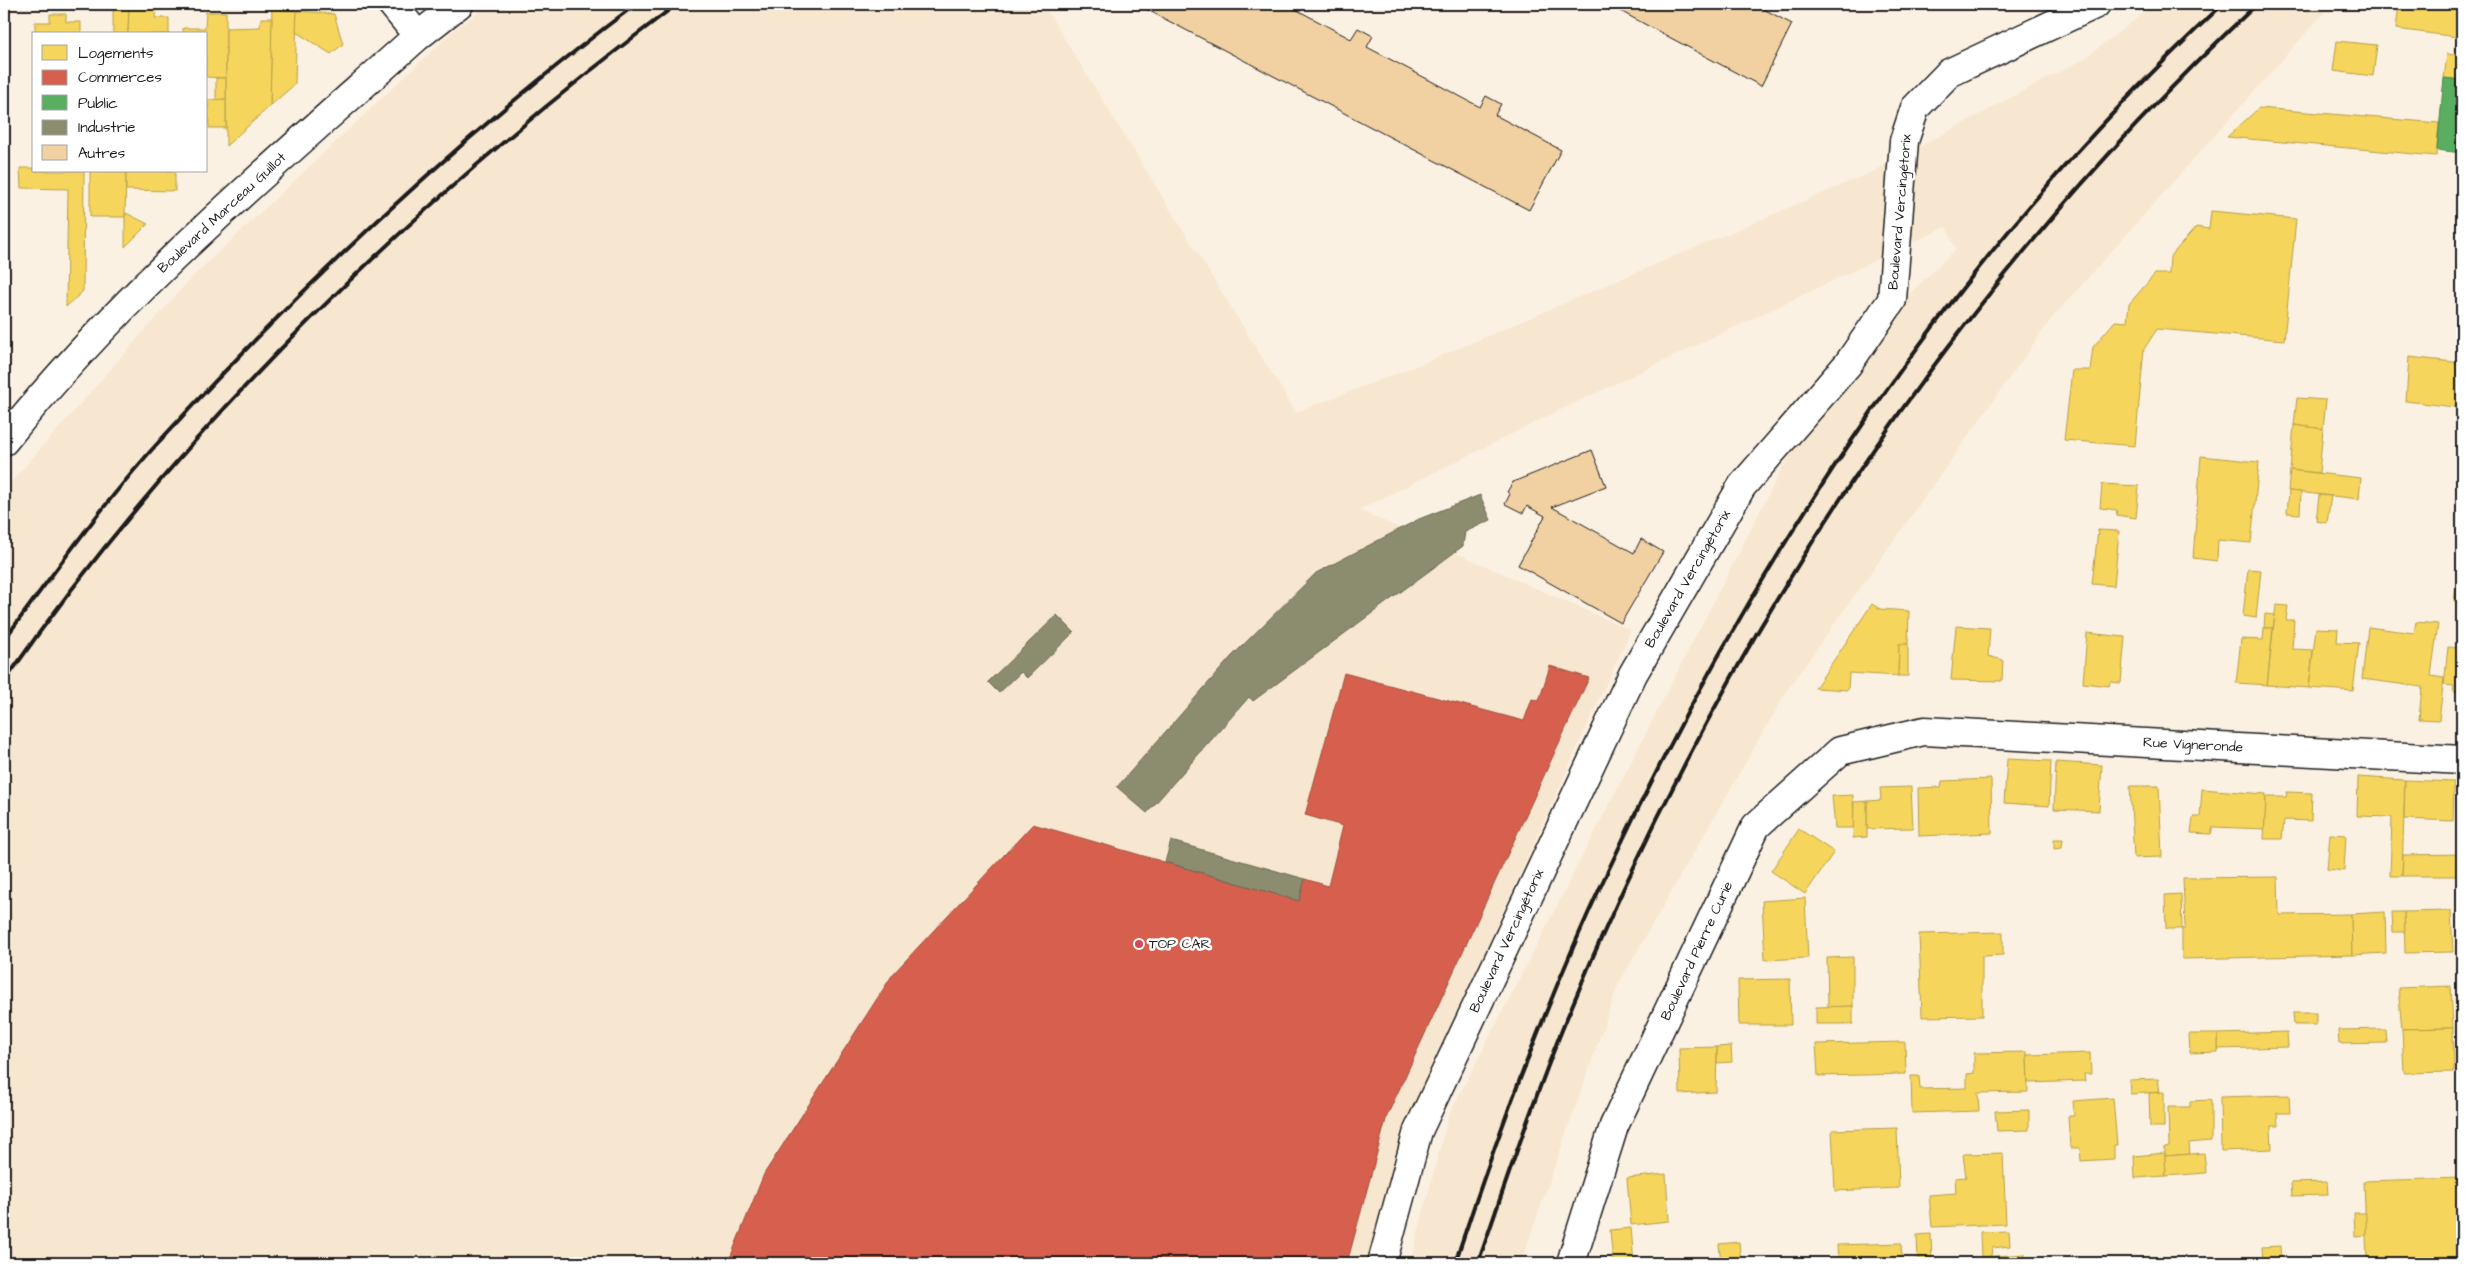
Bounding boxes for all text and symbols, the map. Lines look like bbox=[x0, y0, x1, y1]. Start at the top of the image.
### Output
legend bbox=[32, 32, 208, 172]
text: Logements bbox=[78, 43, 154, 65]
text: Commerces bbox=[78, 67, 162, 88]
text: Public bbox=[78, 93, 118, 114]
text: Industrie bbox=[78, 117, 135, 138]
street label: Boulevard Vercingétorix bbox=[1883, 133, 1917, 291]
text: Autres bbox=[78, 143, 126, 164]
street label: Boulevard Marceau Guillot bbox=[153, 148, 291, 278]
street label: Boulevard Vercingétorix bbox=[1640, 506, 1736, 652]
street label: Rue Vigneronde bbox=[2142, 732, 2244, 758]
street label: Boulevard Vercingétorix bbox=[1465, 866, 1549, 1016]
street label: Boulevard Pierre Curie bbox=[1656, 878, 1738, 1024]
place label: TOP CAR bbox=[1149, 934, 1211, 954]
marker: TOP CAR bbox=[1133, 938, 1145, 950]

